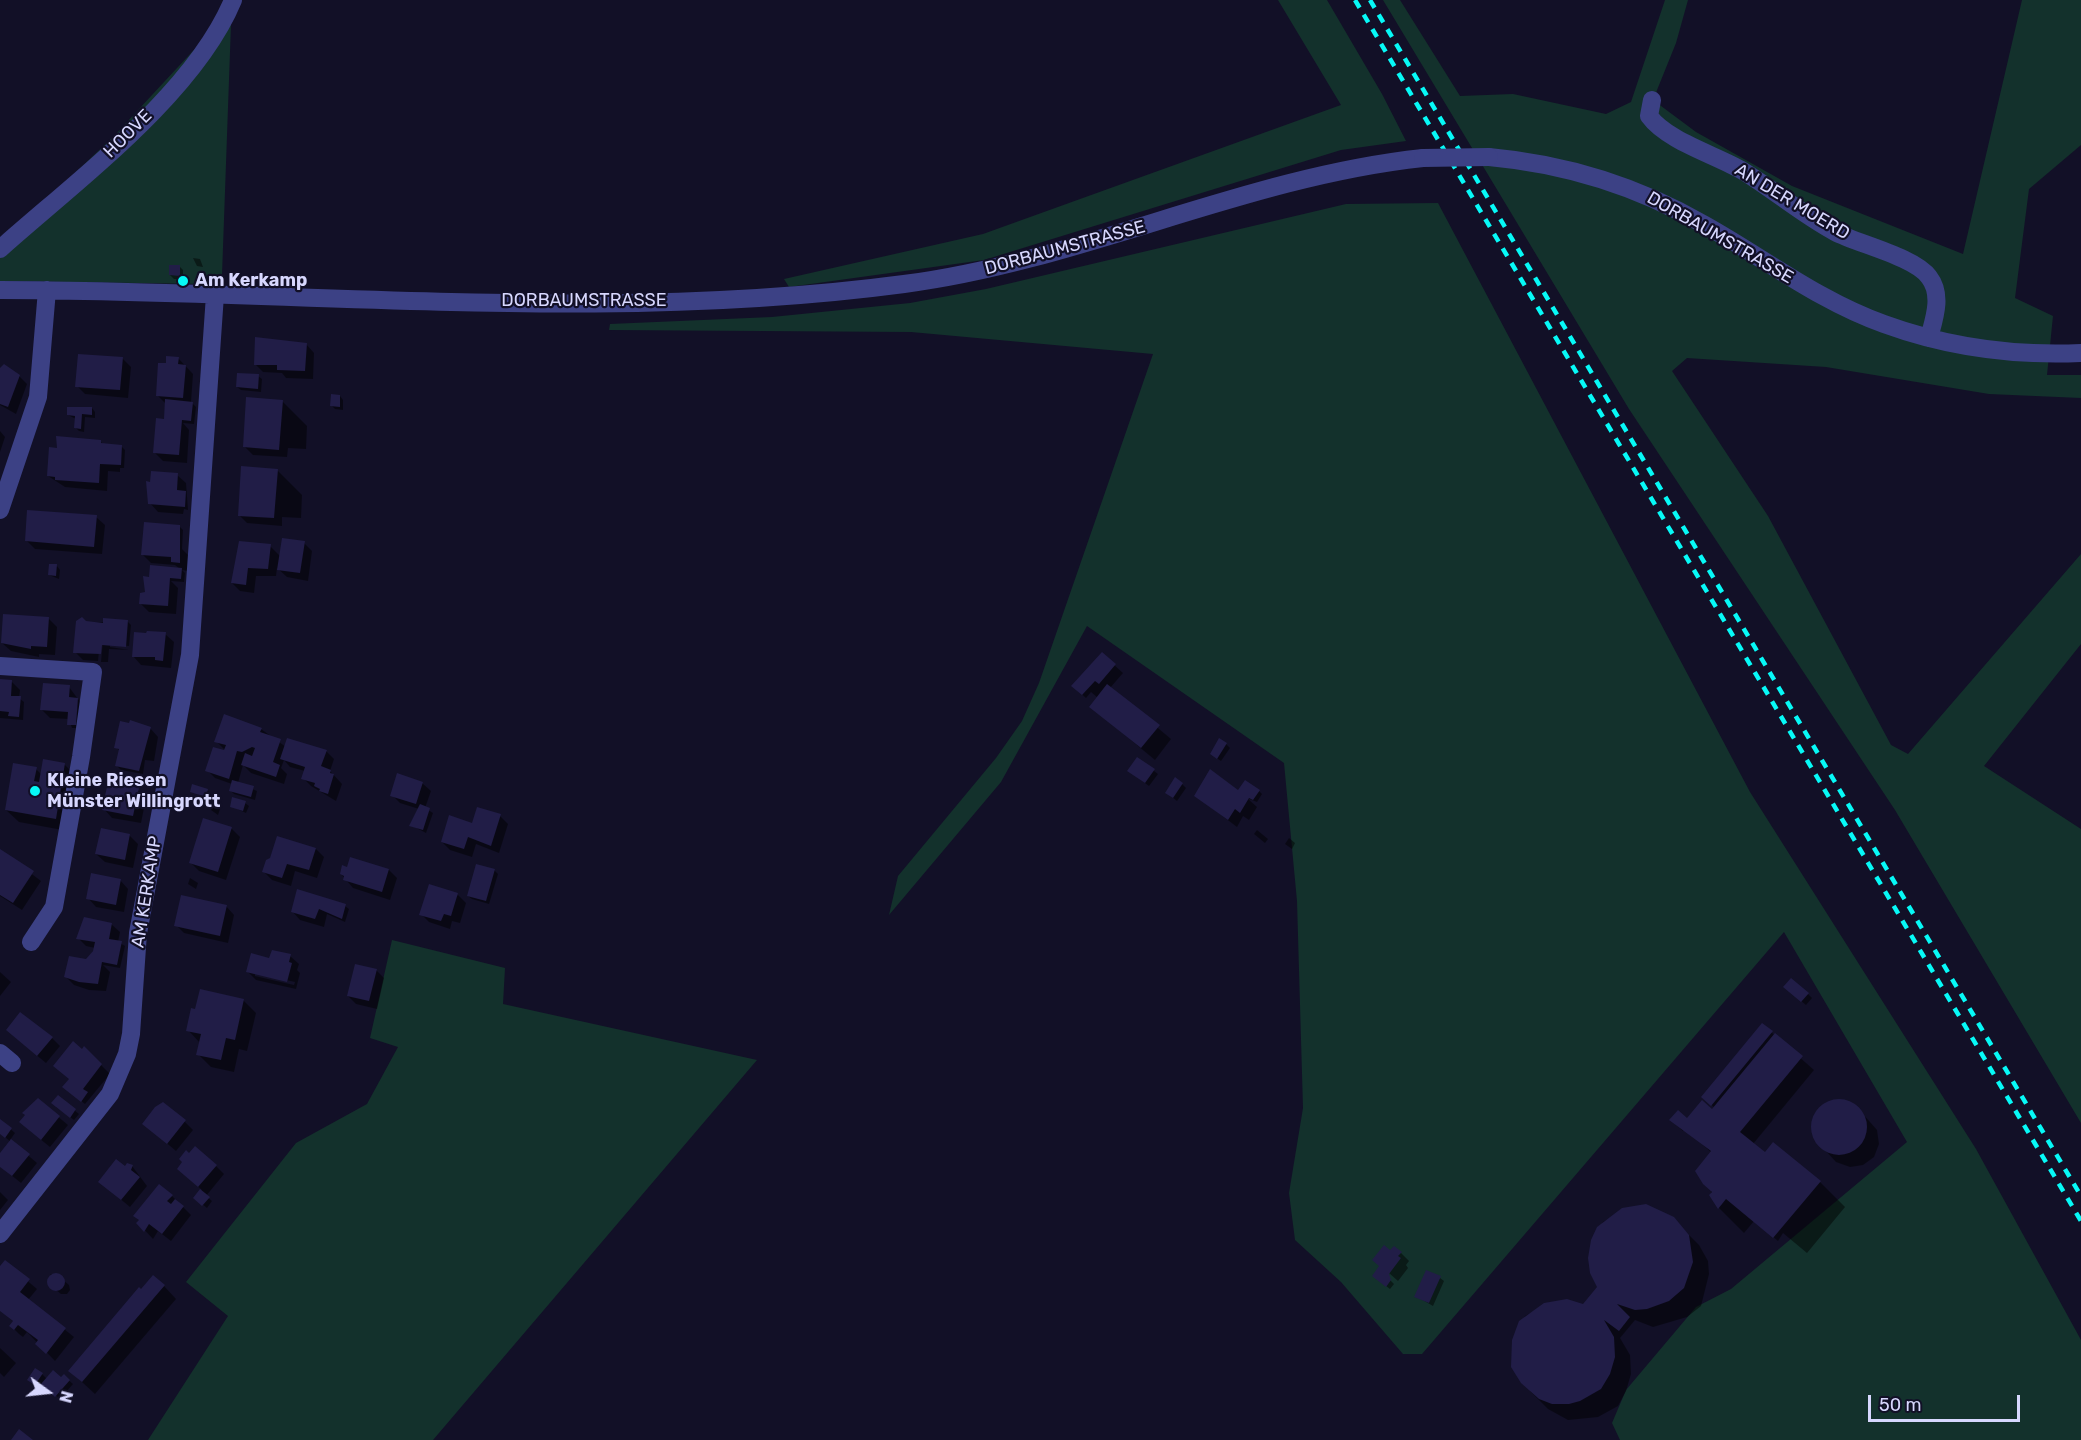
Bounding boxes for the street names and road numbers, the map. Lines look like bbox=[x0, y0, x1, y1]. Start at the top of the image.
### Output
street label: HOOVE bbox=[99, 105, 157, 163]
street label: AN DER MOERD bbox=[1731, 159, 1853, 245]
street label: DORBAUMSTRASSE bbox=[1643, 187, 1797, 289]
street label: DORBAUMSTRASSE bbox=[982, 216, 1148, 280]
street label: DORBAUMSTRASSE bbox=[501, 290, 667, 312]
street label: AM KERKAMP bbox=[127, 835, 167, 949]

